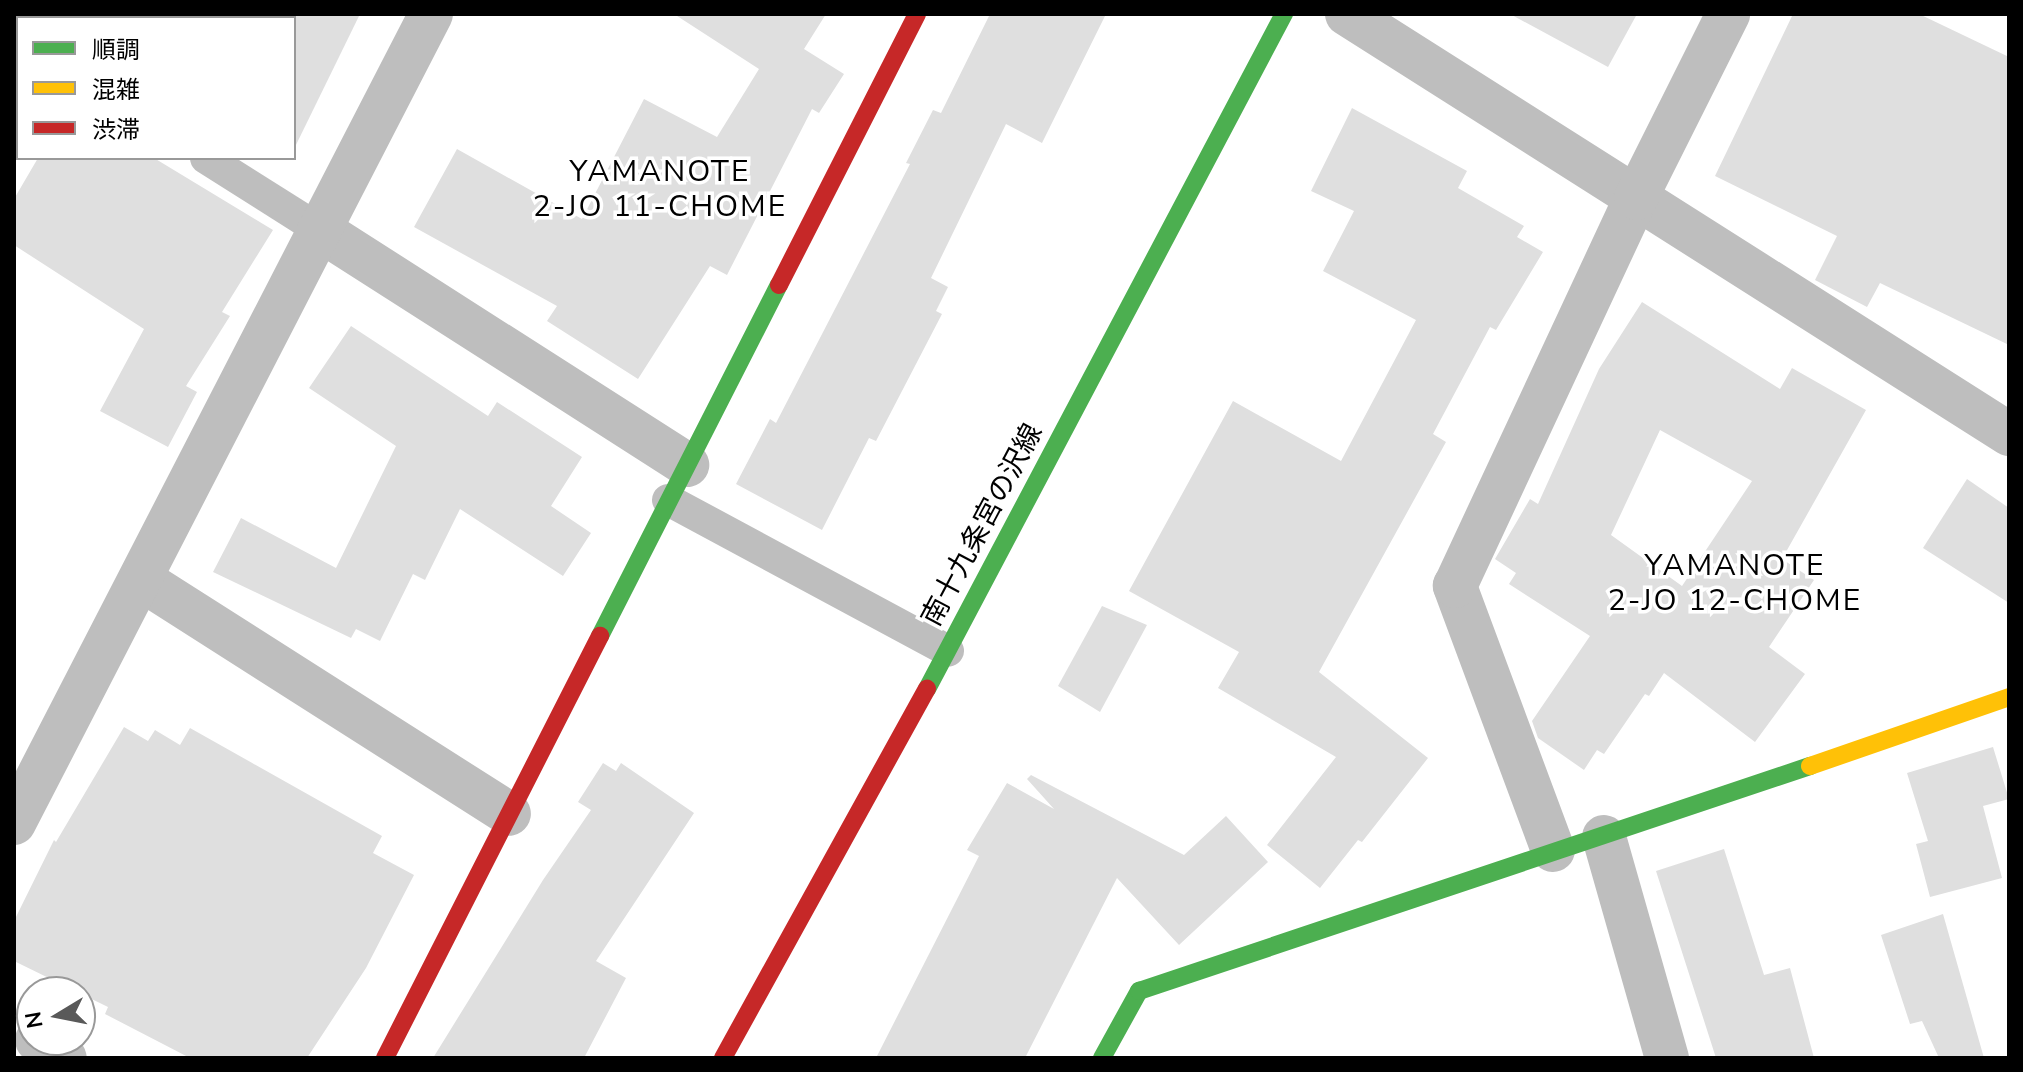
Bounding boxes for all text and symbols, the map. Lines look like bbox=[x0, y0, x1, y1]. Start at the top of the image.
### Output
legend bbox=[16, 16, 296, 160]
text: 順調 bbox=[92, 34, 140, 66]
text: 混雑 bbox=[92, 74, 140, 106]
text: 渋滞 bbox=[92, 114, 140, 146]
district label: YAMANOTE 2-JO 11-CHOME bbox=[533, 154, 787, 224]
street label: 南十九条宮の沢線 bbox=[915, 418, 1049, 632]
district label: YAMANOTE 2-JO 12-CHOME bbox=[1608, 548, 1862, 618]
north arrow bbox=[16, 976, 96, 1056]
text: N bbox=[18, 1009, 51, 1031]

